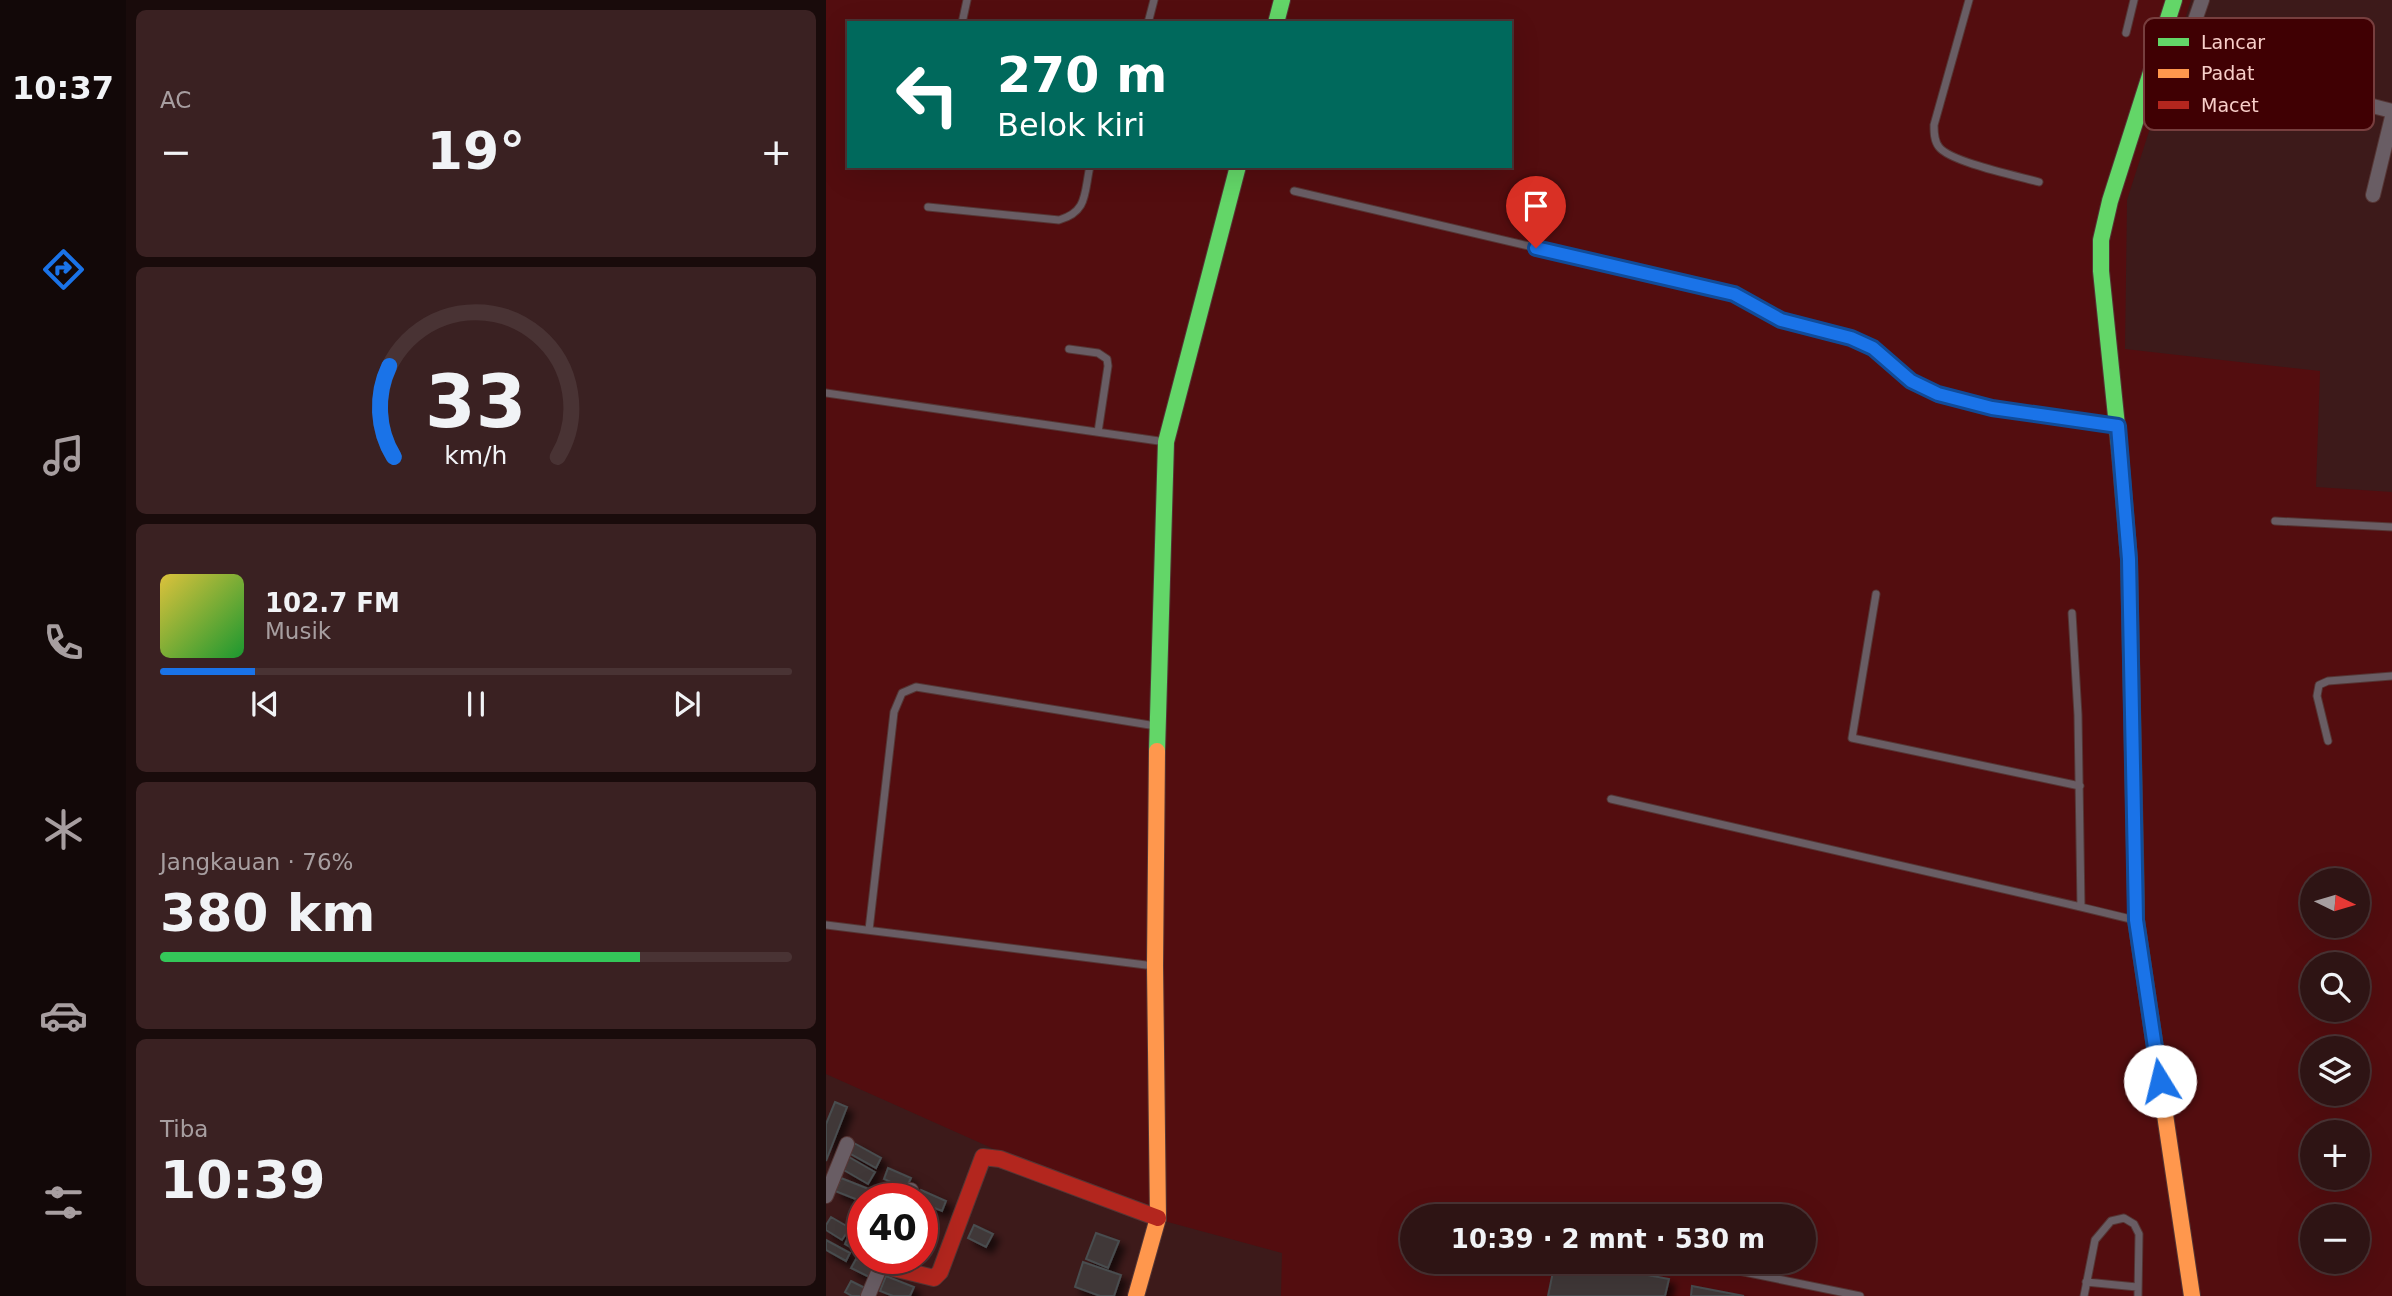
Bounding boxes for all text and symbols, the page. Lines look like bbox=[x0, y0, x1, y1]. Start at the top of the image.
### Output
legend bbox=[2144, 18, 2374, 130]
text: Lancar bbox=[2201, 31, 2265, 53]
text: 270 m bbox=[997, 47, 1167, 104]
icon: left bbox=[882, 49, 973, 140]
text: Padat bbox=[2201, 62, 2254, 84]
text: 10:37 bbox=[12, 69, 114, 107]
text: AC bbox=[160, 87, 191, 113]
text: Macet bbox=[2201, 94, 2259, 116]
text: Belok kiri bbox=[997, 106, 1145, 144]
text: 19° bbox=[427, 121, 525, 181]
text: − bbox=[160, 130, 192, 174]
text: + bbox=[760, 130, 792, 174]
pin bbox=[1506, 176, 1566, 248]
icon: arrive bbox=[1517, 187, 1555, 225]
icon: directions bbox=[39, 245, 88, 294]
text: 33 bbox=[425, 359, 527, 444]
icon: music bbox=[39, 431, 88, 480]
text: km/h bbox=[444, 441, 508, 470]
text: 102.7 FM bbox=[265, 588, 400, 618]
icon: phone bbox=[39, 618, 88, 667]
text: Musik bbox=[265, 618, 331, 644]
icon: previous bbox=[246, 685, 284, 723]
icon: pause bbox=[457, 685, 495, 723]
icon: next bbox=[668, 685, 706, 723]
icon: climate bbox=[39, 805, 88, 854]
text: Jangkauan · 76% bbox=[160, 849, 353, 875]
north arrow bbox=[2300, 868, 2370, 938]
map controls bbox=[2300, 868, 2370, 1274]
text: 380 km bbox=[160, 883, 375, 943]
button: search bbox=[2300, 952, 2370, 1022]
icon: car bbox=[39, 991, 88, 1040]
button: layers bbox=[2300, 1036, 2370, 1106]
position arrow bbox=[2123, 1044, 2197, 1118]
text: Tiba bbox=[160, 1116, 208, 1142]
button: + bbox=[2300, 1120, 2370, 1190]
text: 10:39 bbox=[160, 1150, 326, 1210]
icon: filters bbox=[39, 1178, 88, 1227]
speed limit sign: 40 bbox=[847, 1183, 938, 1274]
button: − bbox=[2300, 1204, 2370, 1274]
text: 10:39 · 2 mnt · 530 m bbox=[1451, 1224, 1765, 1254]

